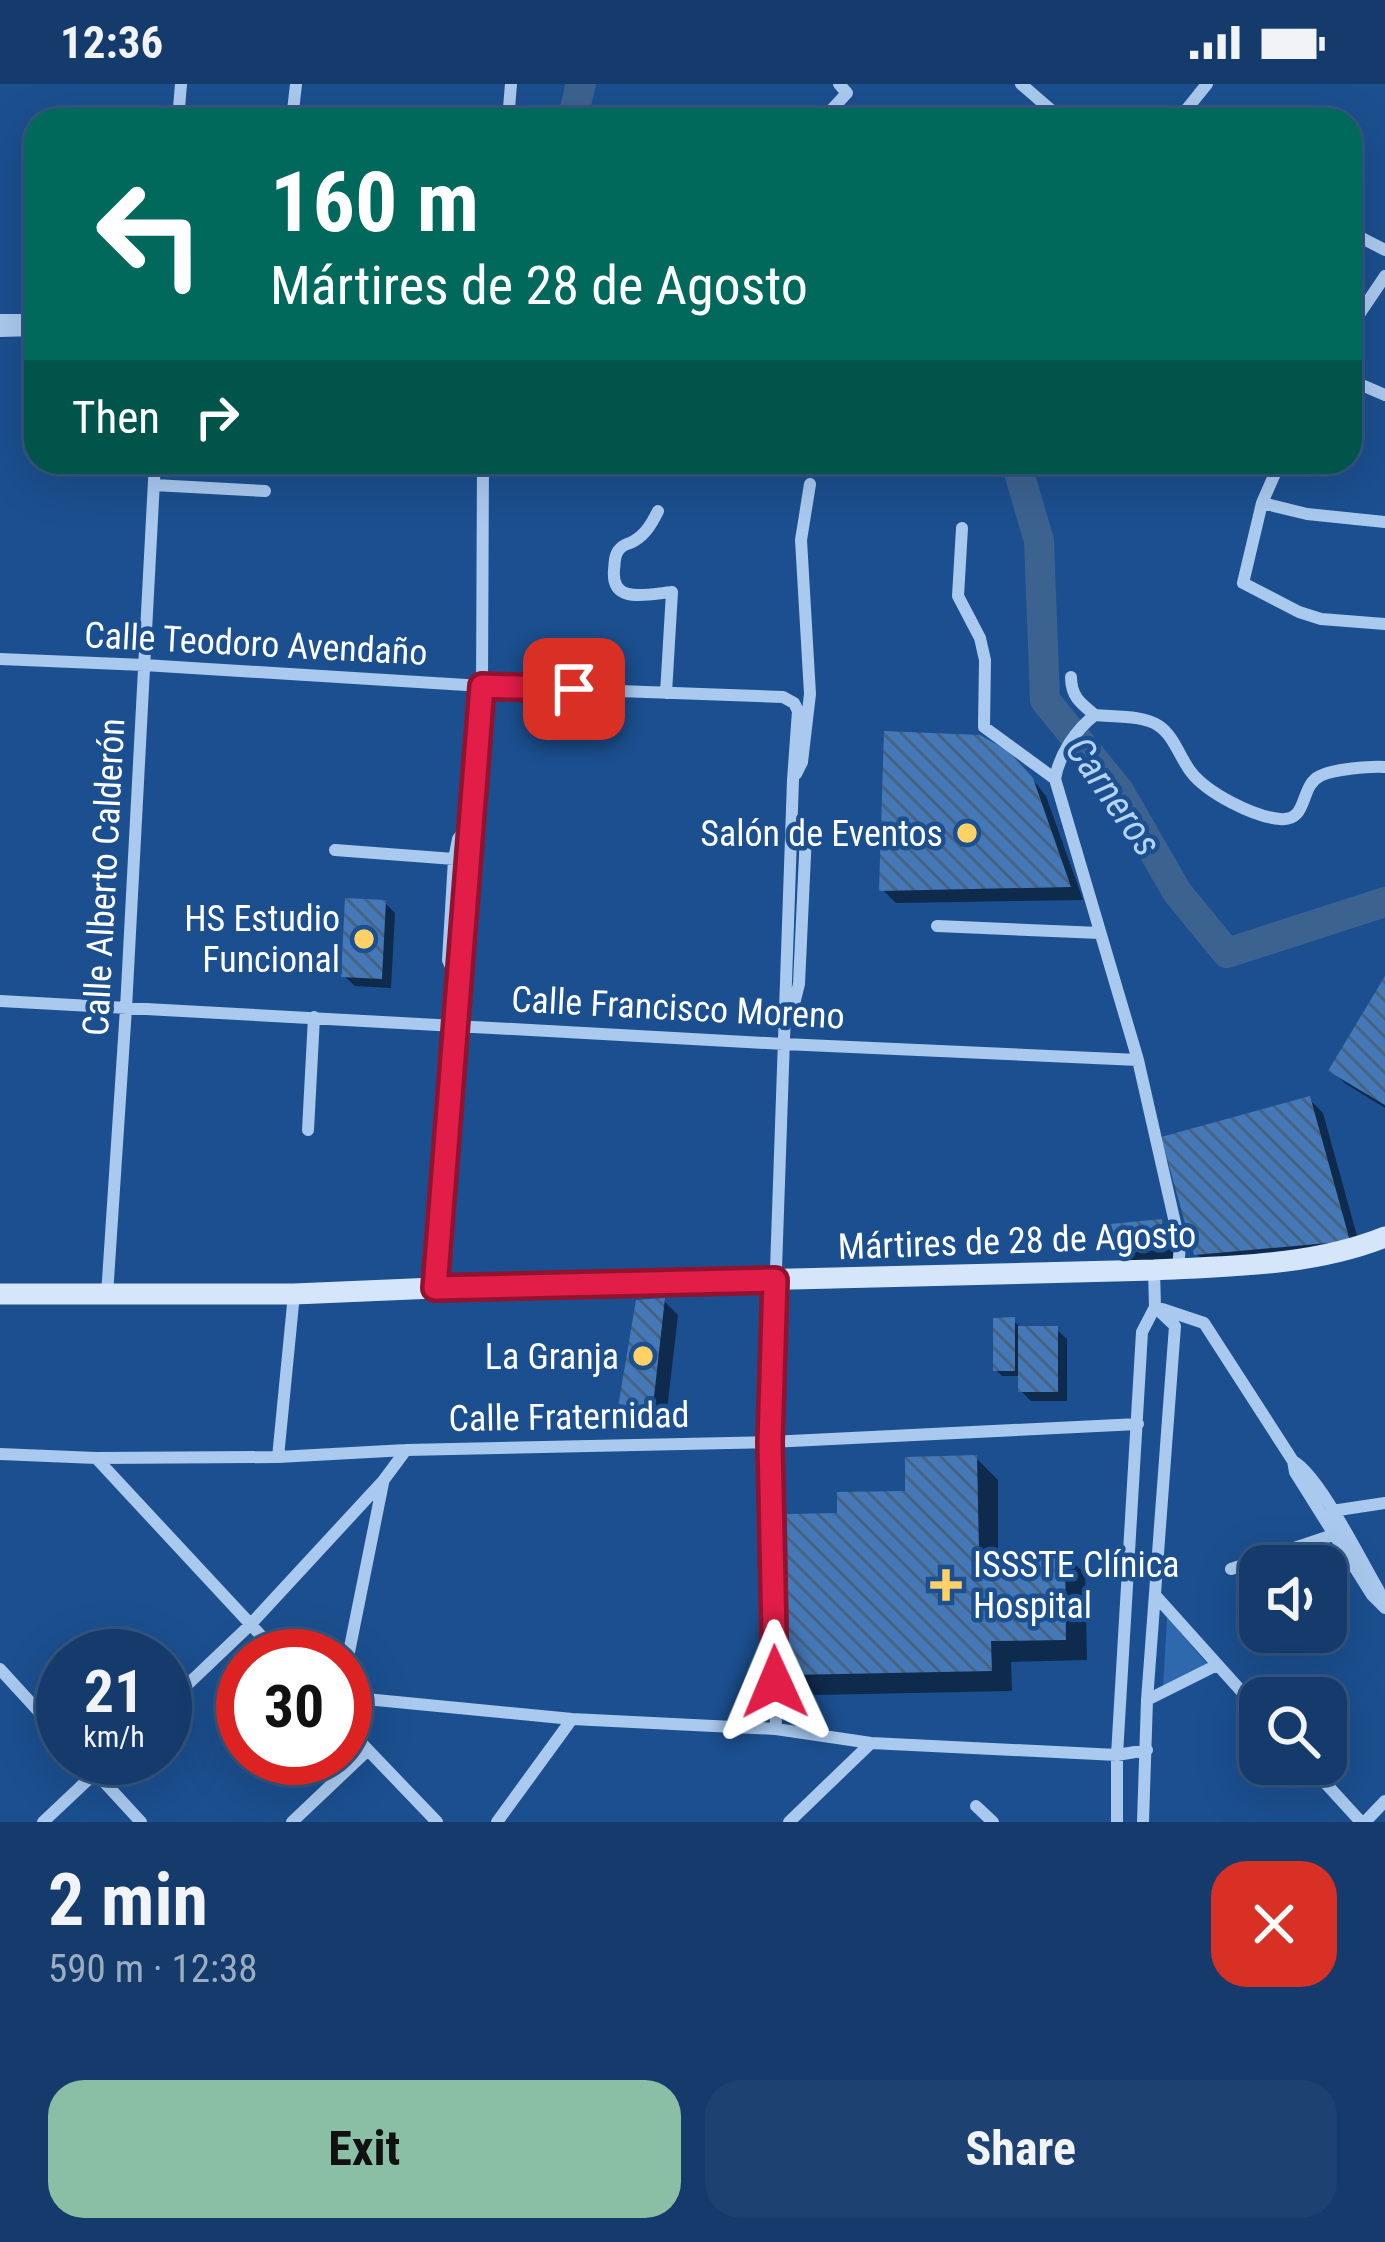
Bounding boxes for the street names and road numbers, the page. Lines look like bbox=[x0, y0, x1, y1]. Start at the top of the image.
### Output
street label: Calle Teodoro Avendaño bbox=[83, 614, 429, 674]
street label: Calle Alberto Calderón bbox=[75, 717, 133, 1037]
street label: Calle Francisco Moreno bbox=[510, 978, 846, 1038]
street label: Mártires de 28 de Agosto bbox=[837, 1214, 1197, 1268]
street label: Calle Fraternidad bbox=[448, 1394, 690, 1440]

